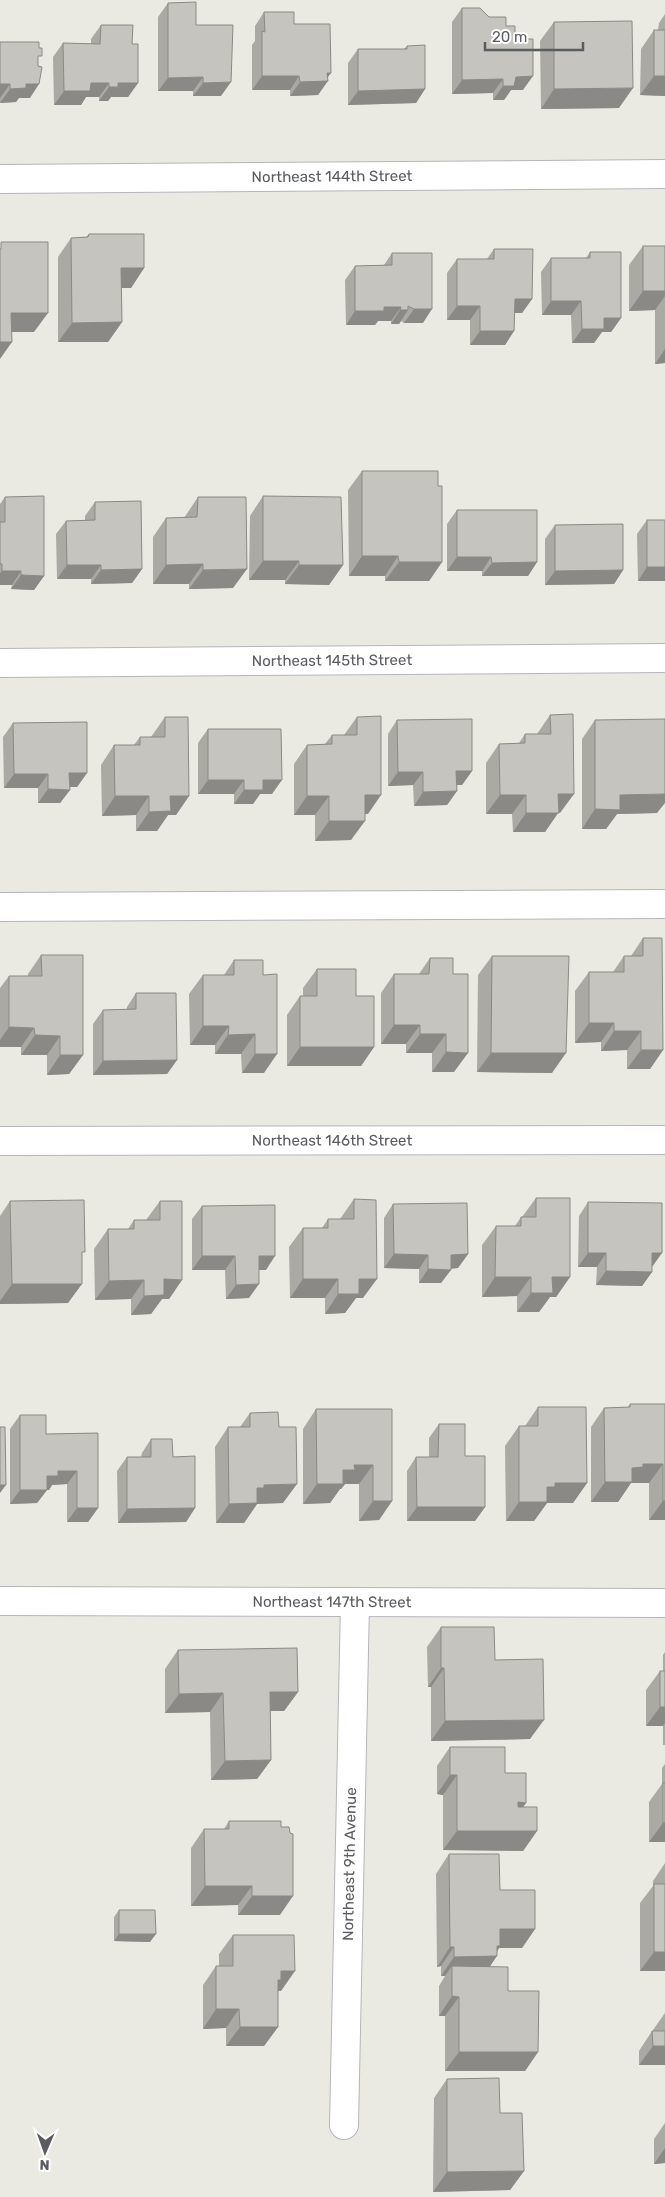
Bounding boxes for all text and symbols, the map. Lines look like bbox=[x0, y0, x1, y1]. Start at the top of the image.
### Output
scale bar bbox=[485, 20, 582, 52]
text: 20 m bbox=[492, 28, 527, 46]
street label: Northeast 144th Street bbox=[251, 167, 413, 186]
street label: Northeast 145th Street bbox=[252, 651, 412, 670]
street label: Northeast 146th Street bbox=[252, 1131, 412, 1150]
street label: Northeast 147th Street bbox=[252, 1593, 412, 1611]
street label: Northeast 9th Avenue bbox=[339, 1787, 360, 1941]
north arrow bbox=[20, 2127, 70, 2177]
text: N bbox=[39, 2156, 50, 2173]

